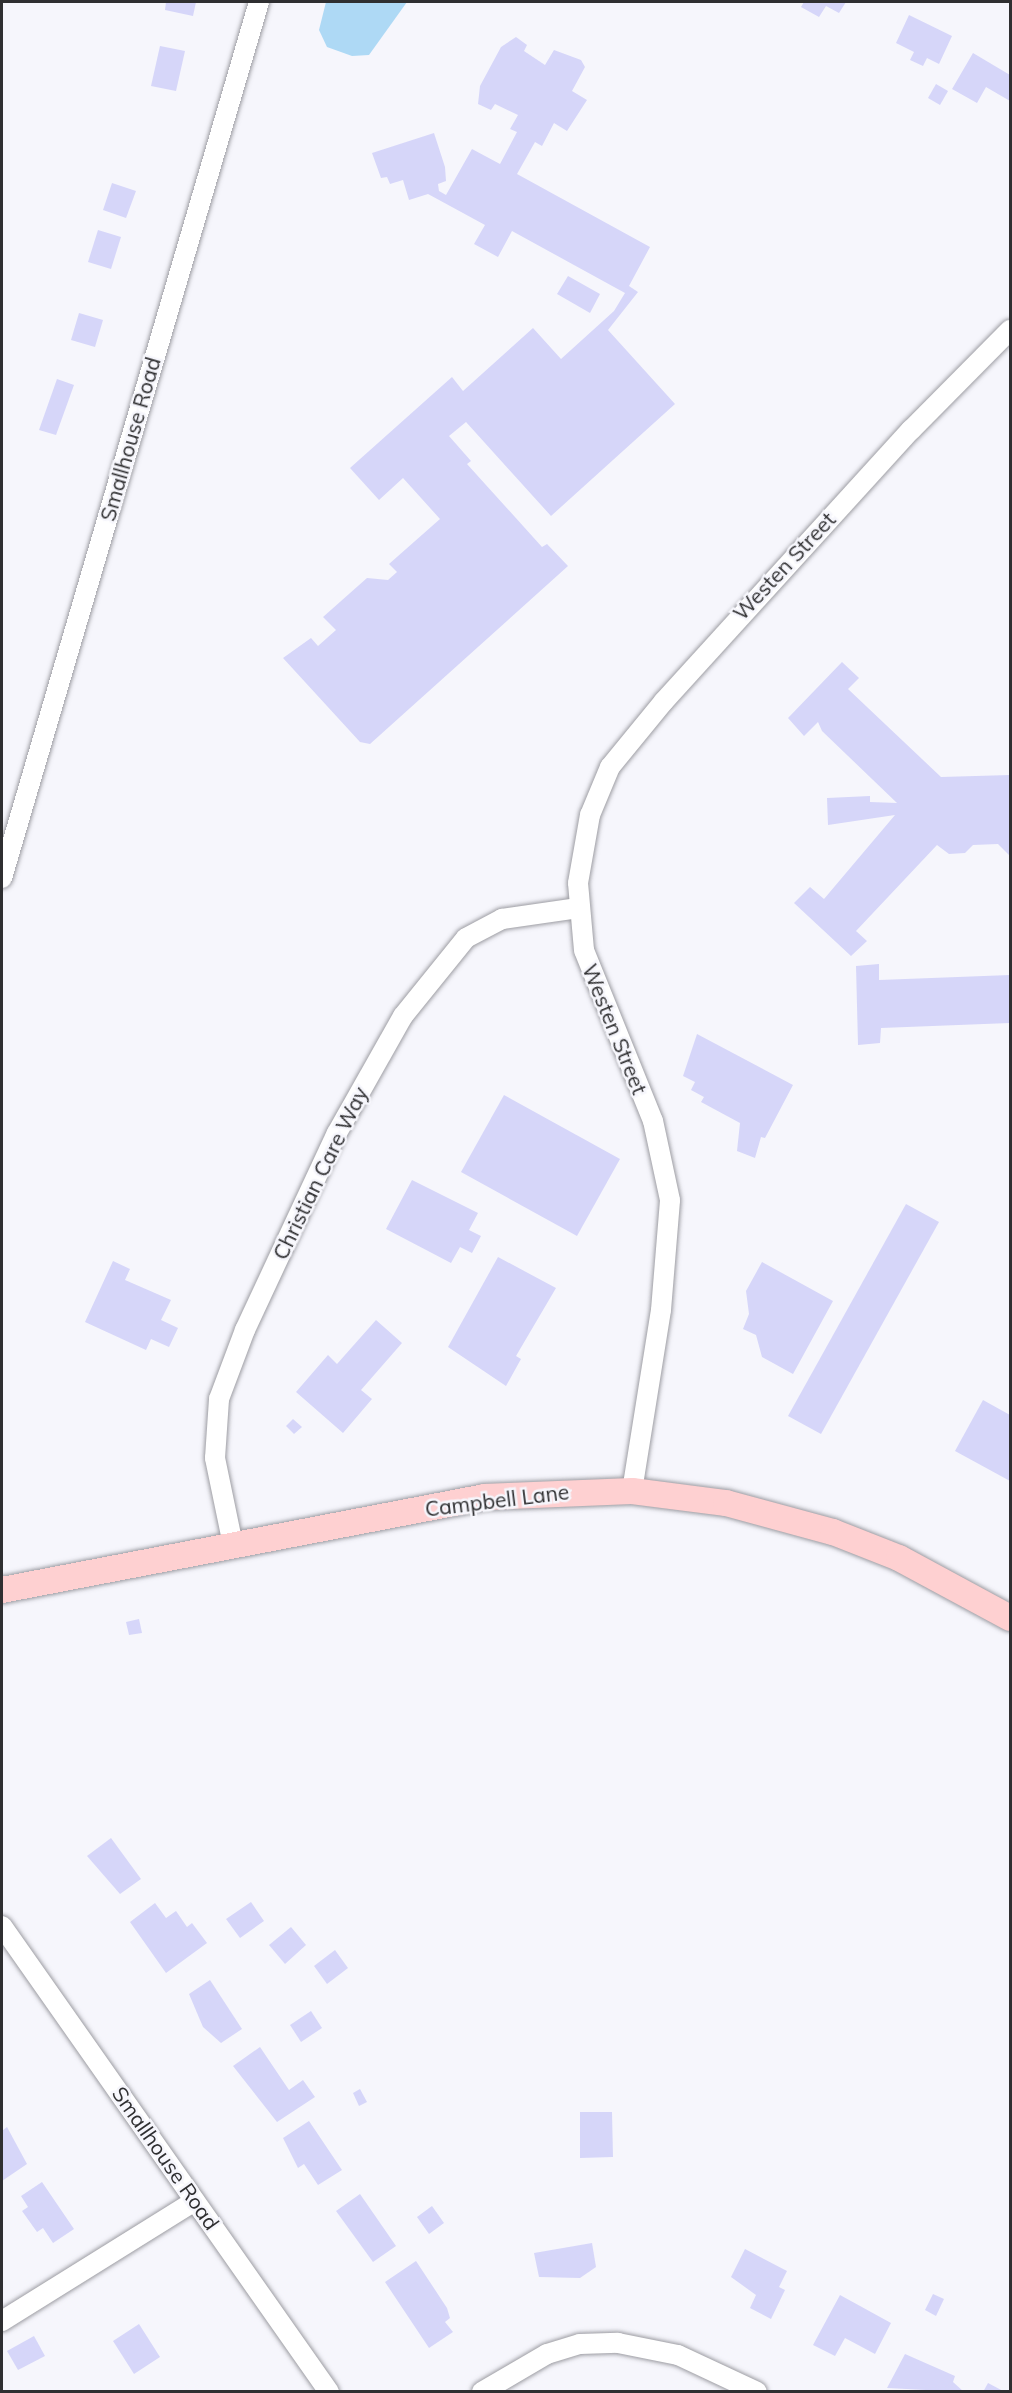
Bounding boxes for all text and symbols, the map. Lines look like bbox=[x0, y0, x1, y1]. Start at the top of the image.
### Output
street label: Smallhouse Road bbox=[95, 354, 165, 524]
street label: Westen Street bbox=[728, 507, 840, 625]
street label: Westen Street bbox=[577, 960, 653, 1098]
street label: Christian Care Way bbox=[267, 1082, 373, 1264]
street label: Campbell Lane bbox=[424, 1479, 570, 1521]
street label: Smallhouse Road bbox=[107, 2081, 225, 2235]

